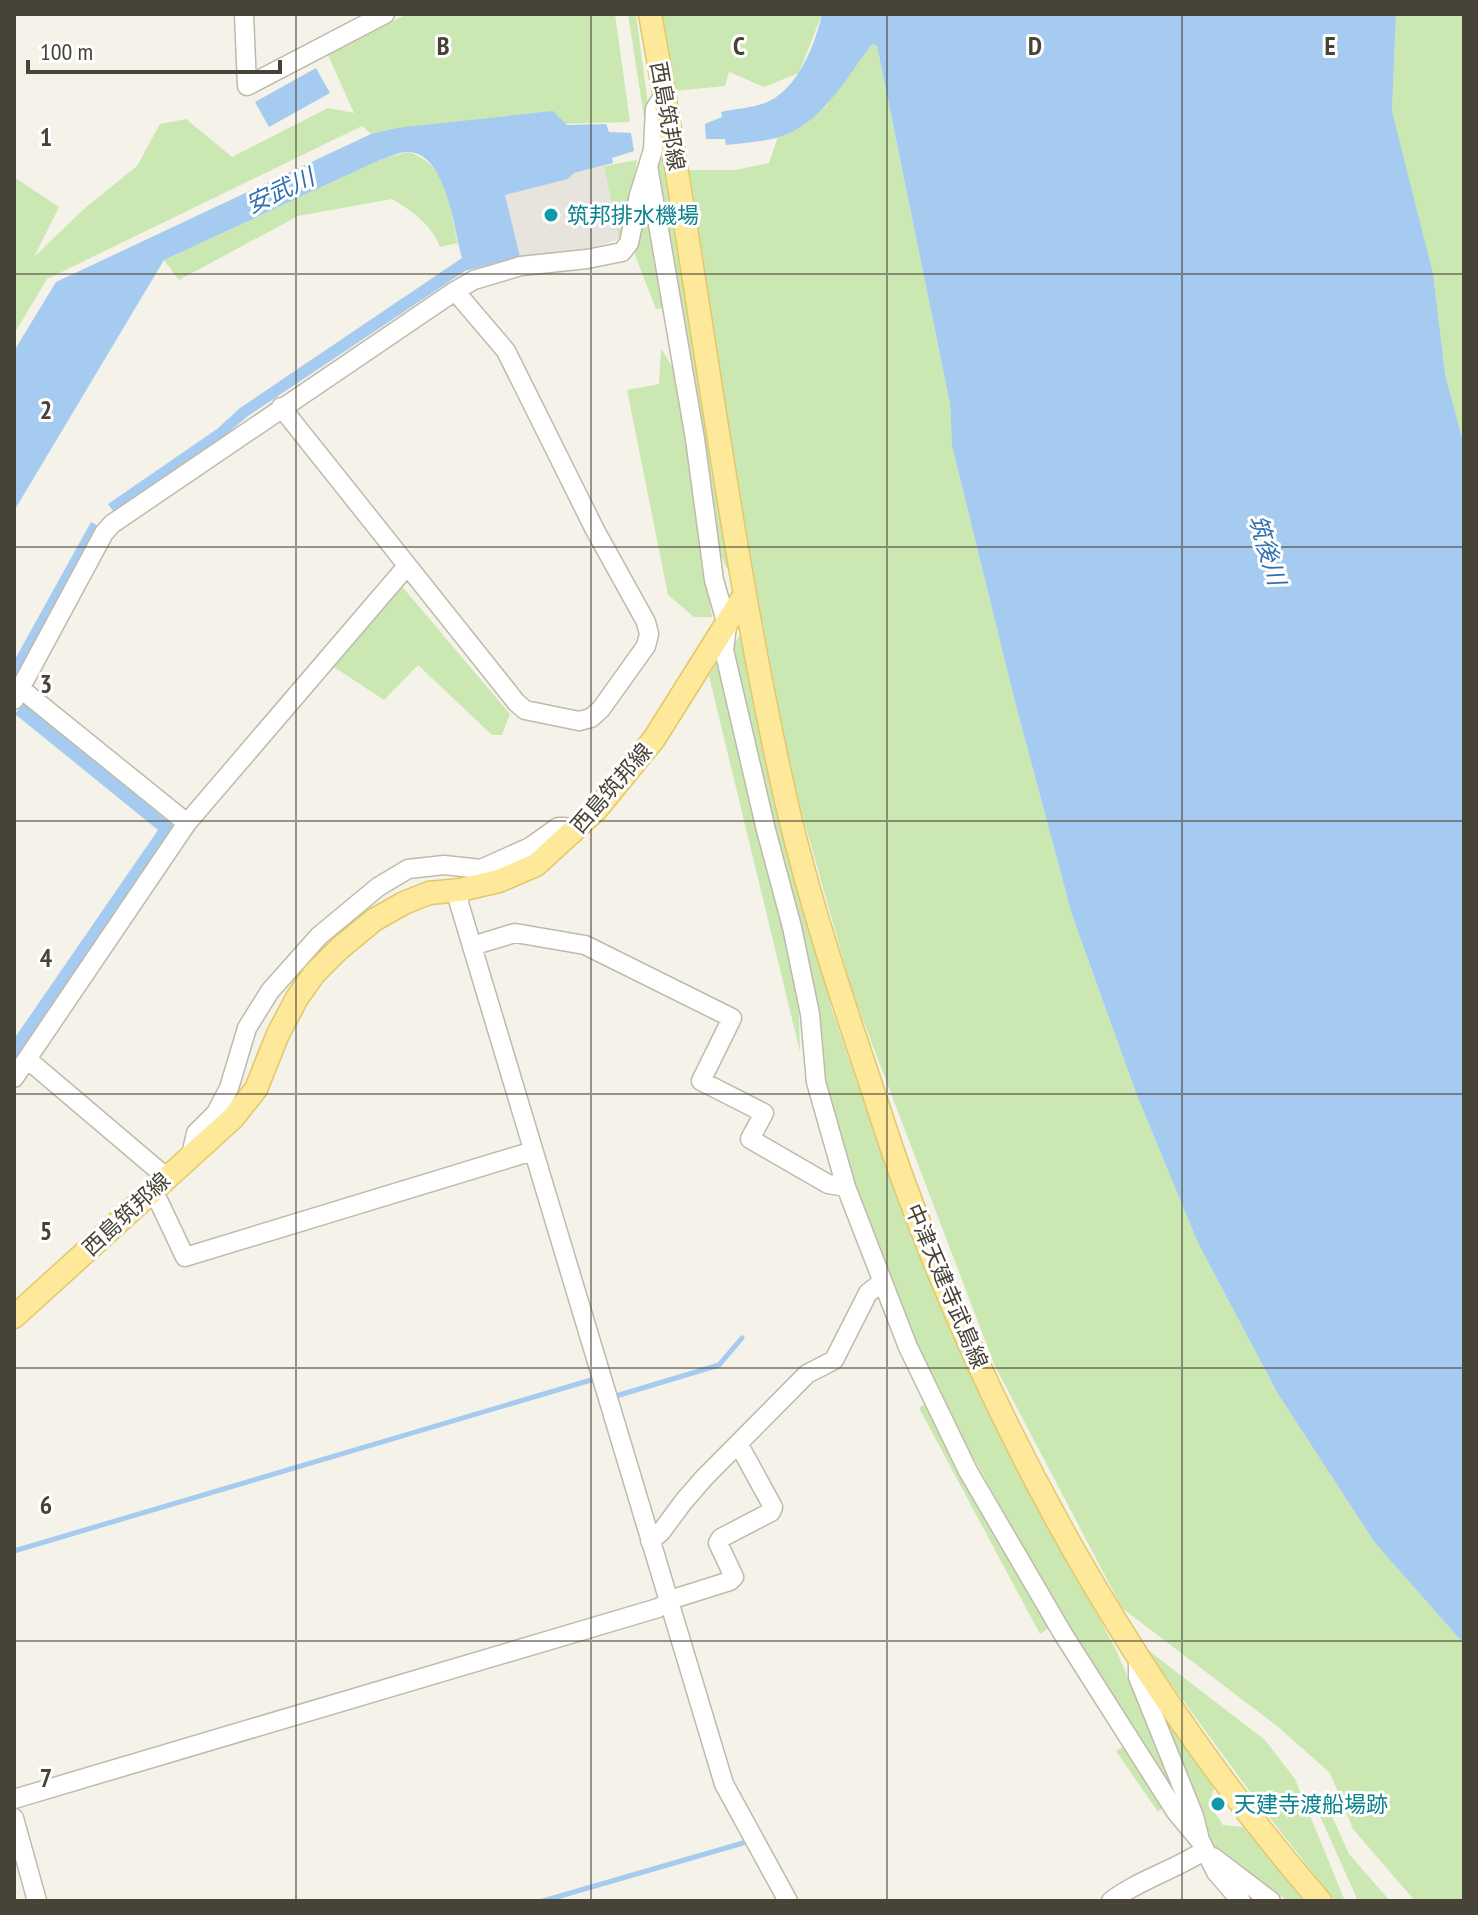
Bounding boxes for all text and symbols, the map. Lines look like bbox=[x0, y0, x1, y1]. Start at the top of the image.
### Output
scale bar bbox=[28, 24, 280, 74]
text: B bbox=[437, 29, 450, 62]
text: C bbox=[733, 29, 745, 62]
text: D bbox=[1028, 29, 1042, 62]
text: E bbox=[1324, 29, 1336, 62]
text: 100 m bbox=[40, 36, 93, 67]
street label: 西島筑邦線 bbox=[645, 59, 691, 173]
text: 1 bbox=[40, 120, 52, 153]
water label: 安武川 bbox=[241, 160, 322, 220]
place label: 筑邦排水機場 bbox=[567, 201, 699, 229]
marker: 筑邦排水機場 bbox=[542, 206, 560, 224]
text: 2 bbox=[40, 393, 52, 426]
water label: 筑後川 bbox=[1242, 511, 1294, 592]
text: 3 bbox=[40, 667, 52, 700]
street label: 西島筑邦線 bbox=[564, 737, 658, 839]
text: 4 bbox=[40, 941, 53, 974]
street label: 西島筑邦線 bbox=[76, 1166, 176, 1262]
street label: 中津天建寺武島線 bbox=[900, 1200, 994, 1372]
text: 5 bbox=[40, 1214, 52, 1247]
text: 6 bbox=[40, 1488, 52, 1521]
text: 7 bbox=[40, 1761, 52, 1794]
place label: 天建寺渡船場跡 bbox=[1234, 1790, 1388, 1818]
marker: 天建寺渡船場跡 bbox=[1209, 1795, 1227, 1813]

